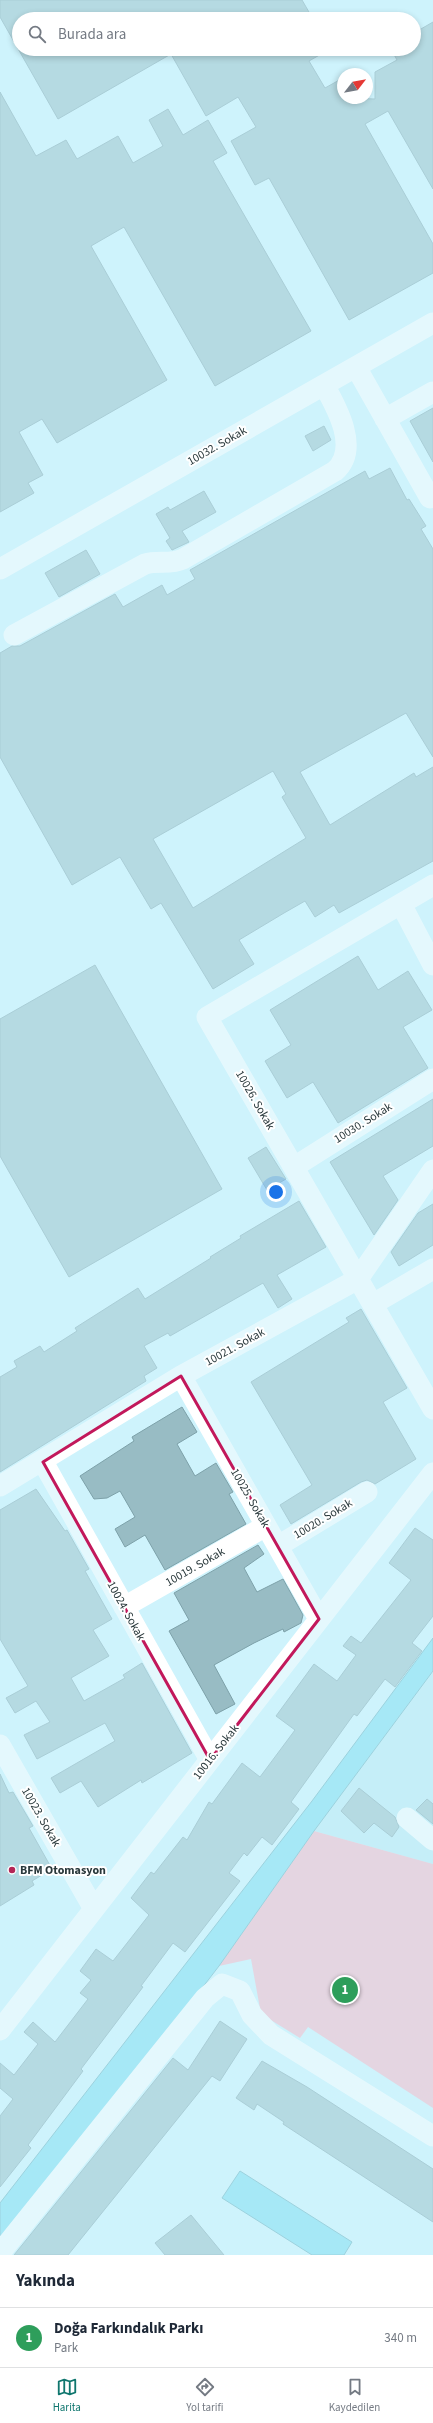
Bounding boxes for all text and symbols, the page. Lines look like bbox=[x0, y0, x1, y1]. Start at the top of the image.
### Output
search box bbox=[12, 12, 421, 56]
icon: search bbox=[26, 23, 48, 45]
text: Burada ara bbox=[58, 24, 126, 45]
north arrow bbox=[337, 68, 373, 104]
street label: 10032. Sokak bbox=[184, 422, 250, 470]
street label: 10026. Sokak bbox=[231, 1067, 279, 1133]
street label: 10030. Sokak bbox=[331, 1098, 396, 1148]
your location bbox=[266, 1182, 286, 1202]
street label: 10021. Sokak bbox=[202, 1324, 268, 1370]
street label: 10025. Sokak bbox=[226, 1465, 274, 1531]
street label: 10020. Sokak bbox=[290, 1495, 356, 1543]
street label: 10019. Sokak bbox=[162, 1543, 228, 1591]
street label: 10024. Sokak bbox=[103, 1578, 149, 1644]
street label: 10016. Sokak bbox=[189, 1721, 243, 1783]
street label: 10023. Sokak bbox=[17, 1784, 65, 1850]
place label: BFM Otomasyon bbox=[20, 1862, 106, 1879]
marker: BFM Otomasyon bbox=[7, 1865, 17, 1875]
pin: 1 bbox=[332, 1975, 358, 2005]
text: Yakında bbox=[16, 2269, 75, 2293]
text: Doğa Farkındalık Parkı bbox=[54, 2318, 203, 2339]
text: 1 bbox=[26, 2329, 32, 2347]
text: 340 m bbox=[384, 2329, 417, 2347]
text: Park bbox=[54, 2339, 78, 2357]
tab: Harita bbox=[53, 2376, 81, 2415]
tab: Yol tarifi bbox=[186, 2376, 223, 2415]
tab: Kaydedilen bbox=[329, 2376, 380, 2415]

